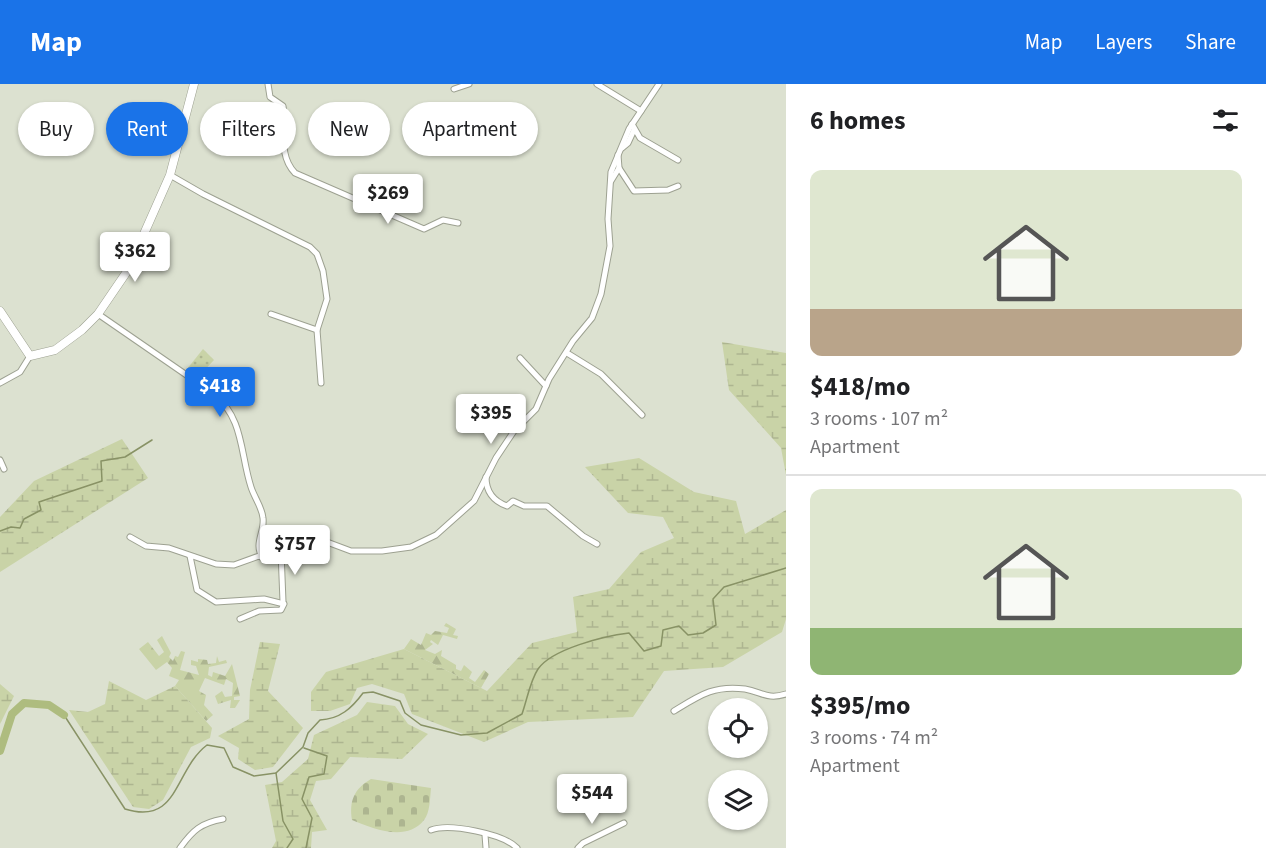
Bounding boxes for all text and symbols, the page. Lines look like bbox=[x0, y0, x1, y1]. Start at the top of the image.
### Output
text: Map bbox=[30, 22, 82, 62]
text: Map bbox=[1025, 27, 1062, 57]
text: Layers bbox=[1095, 27, 1152, 57]
text: Share bbox=[1185, 27, 1236, 57]
chip: Buy bbox=[18, 102, 94, 156]
chip: Rent bbox=[106, 102, 188, 156]
chip: Filters bbox=[200, 102, 296, 156]
chip: New bbox=[308, 102, 390, 156]
chip: Apartment bbox=[402, 102, 538, 156]
text: 6 homes bbox=[810, 102, 905, 139]
icon: filters bbox=[1209, 104, 1242, 137]
pin: $269 bbox=[352, 174, 424, 225]
text: $269 bbox=[367, 179, 409, 207]
icon: home bbox=[972, 209, 1080, 317]
pin: $362 bbox=[99, 232, 171, 283]
text: $362 bbox=[114, 237, 156, 265]
pin: $418 bbox=[184, 367, 256, 418]
text: $418/mo bbox=[810, 368, 910, 405]
text: $418 bbox=[199, 372, 241, 400]
pin: $395 bbox=[455, 394, 527, 445]
text: $395 bbox=[470, 399, 512, 427]
text: 3 rooms · 107 m² bbox=[810, 405, 948, 433]
text: Apartment bbox=[810, 433, 900, 461]
pin: $757 bbox=[259, 525, 331, 576]
icon: home bbox=[972, 528, 1080, 636]
text: $757 bbox=[274, 530, 316, 558]
text: $395/mo bbox=[810, 687, 910, 724]
map controls bbox=[708, 698, 768, 830]
button: locate bbox=[708, 698, 768, 758]
text: 3 rooms · 74 m² bbox=[810, 724, 938, 752]
text: Apartment bbox=[810, 752, 900, 780]
button: layers bbox=[708, 770, 768, 830]
pin: $544 bbox=[556, 774, 628, 825]
text: $544 bbox=[571, 779, 613, 807]

